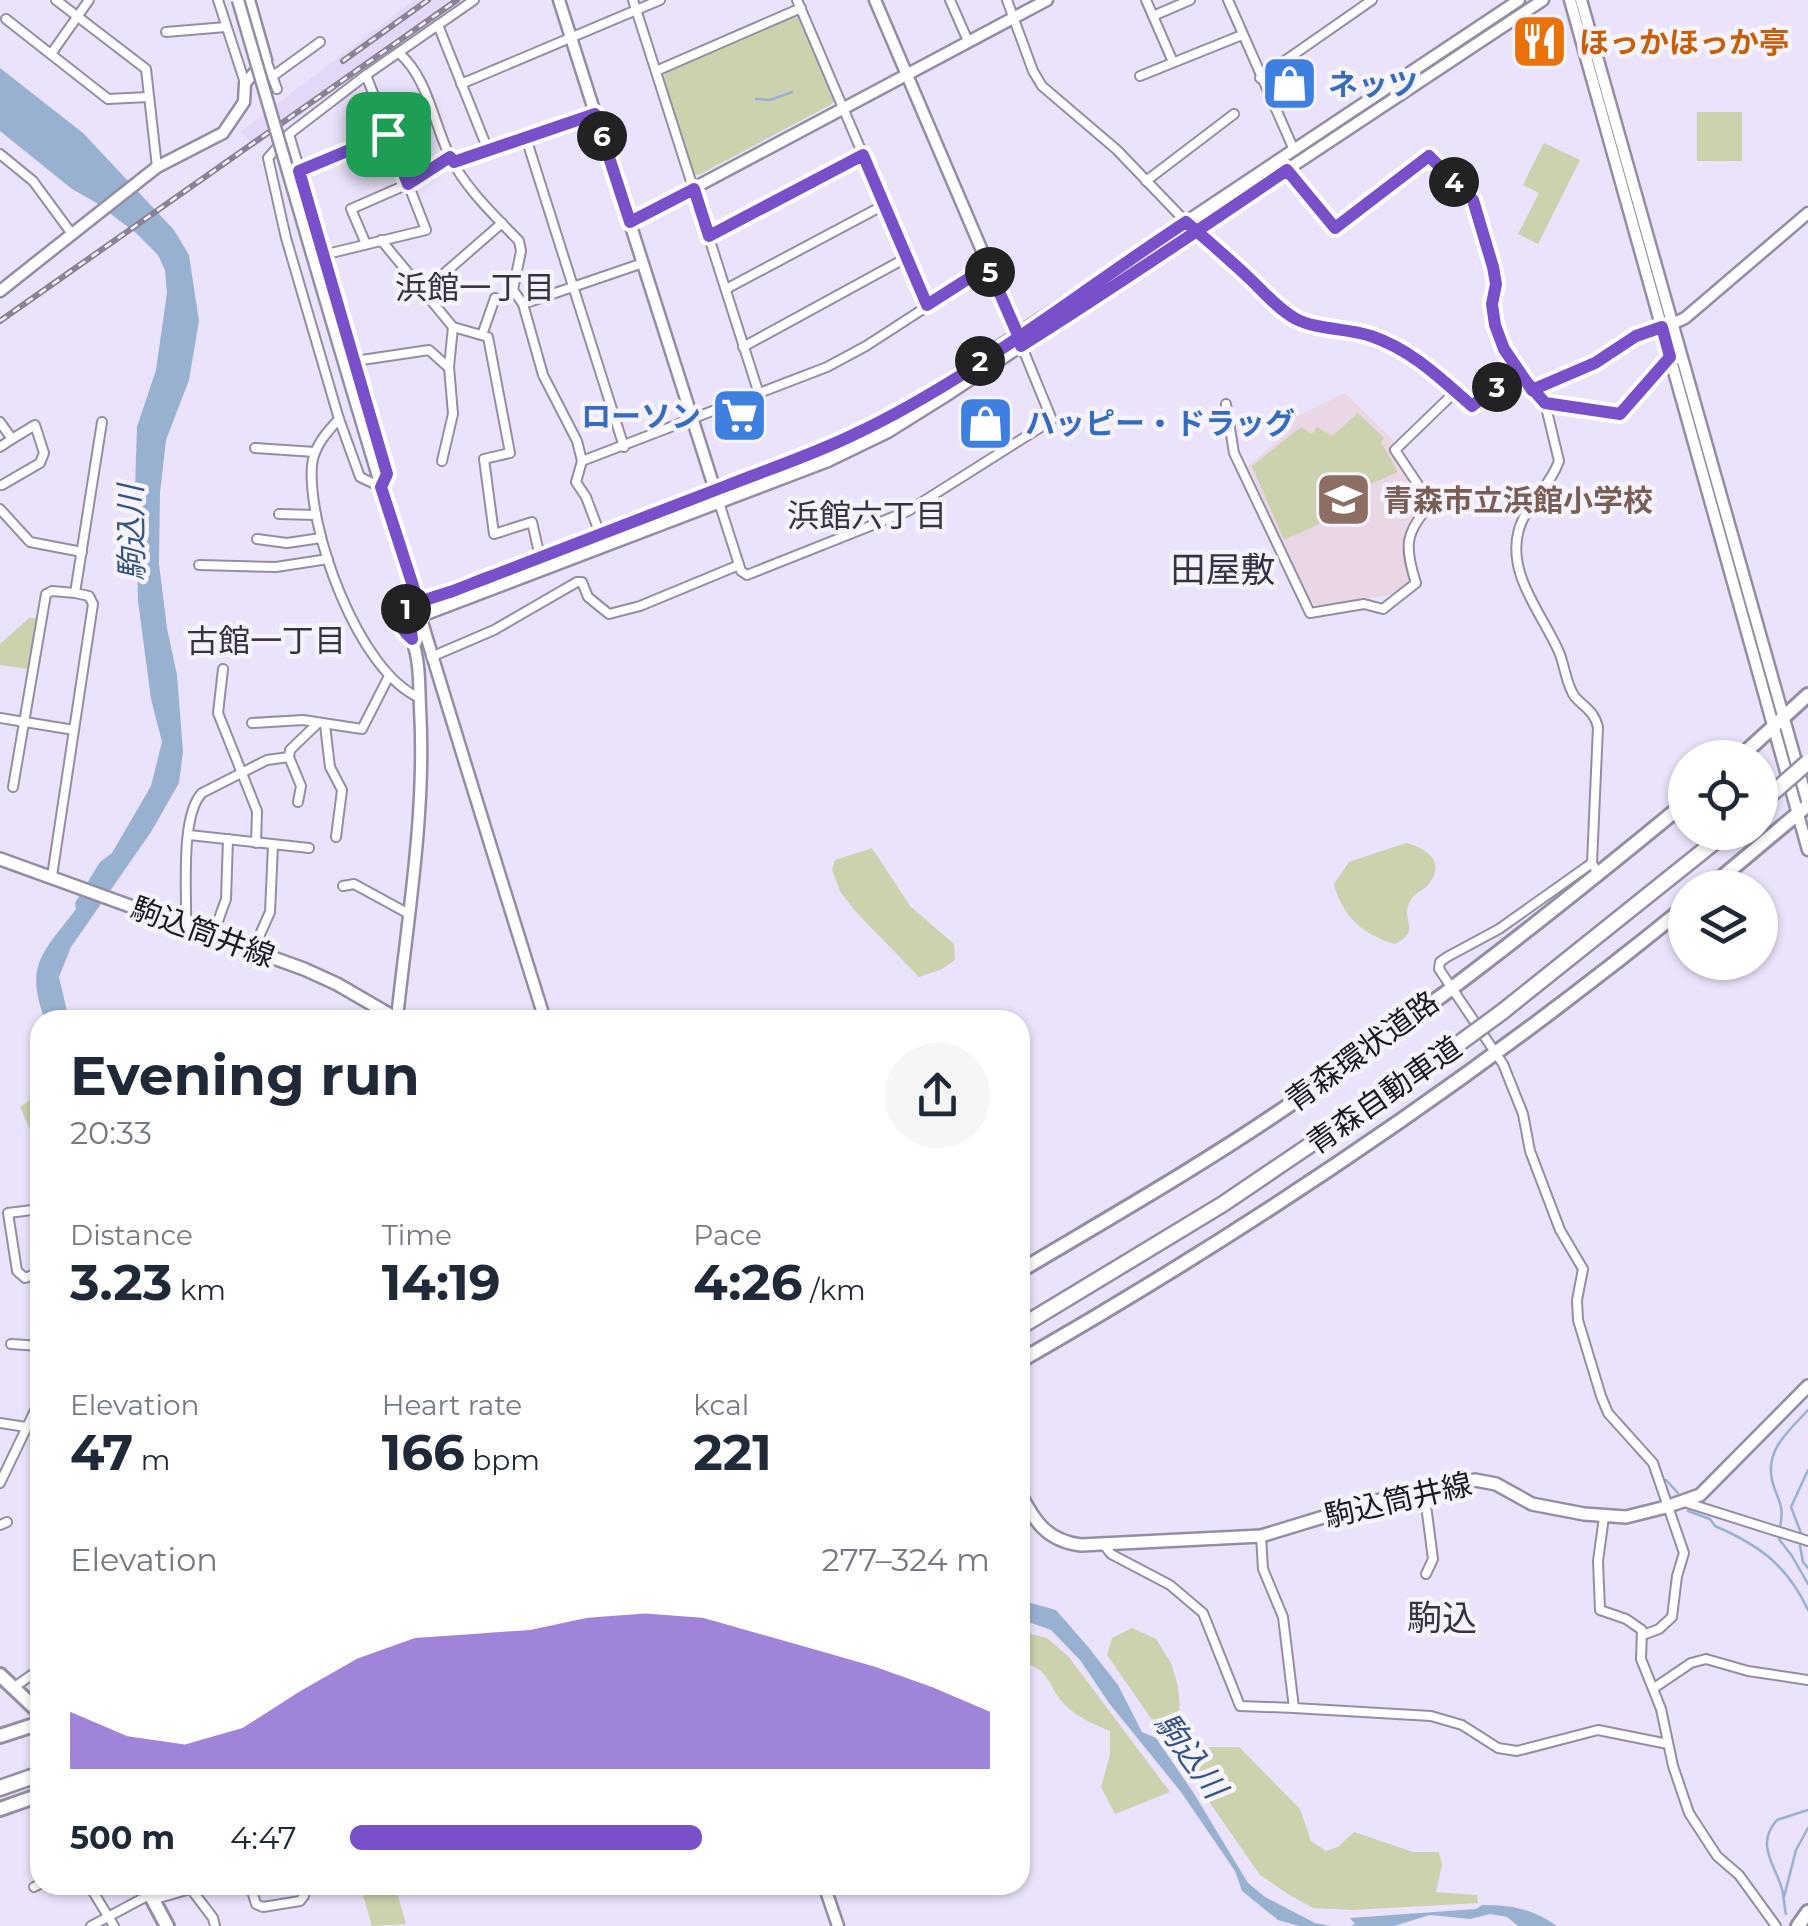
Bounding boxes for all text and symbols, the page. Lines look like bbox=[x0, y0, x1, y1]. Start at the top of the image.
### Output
restaurant icon: ほっかほっか亭 bbox=[1510, 12, 1570, 72]
place label: ほっかほっか亭 bbox=[1579, 24, 1789, 61]
shop icon: ネッツ bbox=[1259, 54, 1319, 114]
place label: ネッツ bbox=[1328, 66, 1418, 103]
pin bbox=[346, 92, 431, 177]
icon: arrive bbox=[361, 107, 416, 162]
pin: 6 bbox=[577, 111, 627, 161]
text: 6 bbox=[593, 119, 611, 153]
pin: 4 bbox=[1429, 157, 1479, 207]
text: 4 bbox=[1444, 165, 1464, 199]
pin: 5 bbox=[965, 247, 1015, 297]
text: 5 bbox=[982, 255, 998, 289]
district label: 浜館一丁目 bbox=[395, 268, 555, 307]
pin: 2 bbox=[955, 336, 1005, 386]
text: 2 bbox=[972, 344, 988, 378]
pin: 3 bbox=[1472, 362, 1522, 412]
text: 3 bbox=[1489, 370, 1505, 404]
supermarket icon: ローソン bbox=[710, 386, 770, 446]
shop icon: ハッピー・ドラッグ bbox=[956, 393, 1016, 453]
place label: ローソン bbox=[581, 398, 701, 435]
place label: ハッピー・ドラッグ bbox=[1025, 405, 1295, 442]
school or university icon: 青森市立浜館小学校 bbox=[1314, 470, 1374, 530]
water label: 駒込川 bbox=[111, 482, 151, 581]
place label: 青森市立浜館小学校 bbox=[1383, 482, 1653, 519]
district label: 浜館六丁目 bbox=[787, 496, 947, 535]
district label: 田屋敷 bbox=[1170, 548, 1276, 591]
pin: 1 bbox=[381, 584, 431, 634]
text: 1 bbox=[401, 592, 411, 626]
district label: 古館一丁目 bbox=[186, 621, 346, 660]
map controls bbox=[1668, 740, 1778, 980]
button: locate bbox=[1668, 740, 1778, 850]
button: layers bbox=[1668, 870, 1778, 980]
street label: 駒込筒井線 bbox=[126, 889, 280, 975]
street label: 青森環状道路 bbox=[1278, 983, 1446, 1119]
street label: 青森自動車道 bbox=[1300, 1028, 1468, 1162]
text: Evening run bbox=[70, 1042, 420, 1109]
button: share bbox=[885, 1043, 990, 1148]
text: 20:33 bbox=[70, 1113, 152, 1152]
text: Distance bbox=[70, 1218, 193, 1252]
text: Time bbox=[382, 1218, 452, 1252]
text: Pace bbox=[693, 1218, 762, 1252]
text: 3.23 bbox=[70, 1252, 172, 1313]
text: 14:19 bbox=[382, 1252, 501, 1313]
text: 4:26 bbox=[693, 1252, 803, 1313]
text: km bbox=[172, 1273, 226, 1307]
text: /km bbox=[803, 1273, 866, 1307]
text: Elevation bbox=[70, 1388, 199, 1422]
text: Heart rate bbox=[382, 1388, 522, 1422]
text: kcal bbox=[693, 1388, 749, 1422]
text: 47 bbox=[70, 1422, 133, 1483]
text: 166 bbox=[382, 1422, 465, 1483]
text: 221 bbox=[693, 1422, 772, 1483]
text: m bbox=[133, 1443, 170, 1477]
text: bpm bbox=[465, 1443, 540, 1477]
street label: 駒込筒井線 bbox=[1321, 1465, 1475, 1535]
text: Elevation bbox=[70, 1540, 218, 1579]
text: 277–324 m bbox=[822, 1540, 990, 1579]
district label: 駒込 bbox=[1407, 1596, 1477, 1639]
water label: 駒込川 bbox=[1147, 1705, 1237, 1808]
text: 500 m bbox=[70, 1818, 175, 1857]
text: 4:47 bbox=[230, 1818, 297, 1857]

